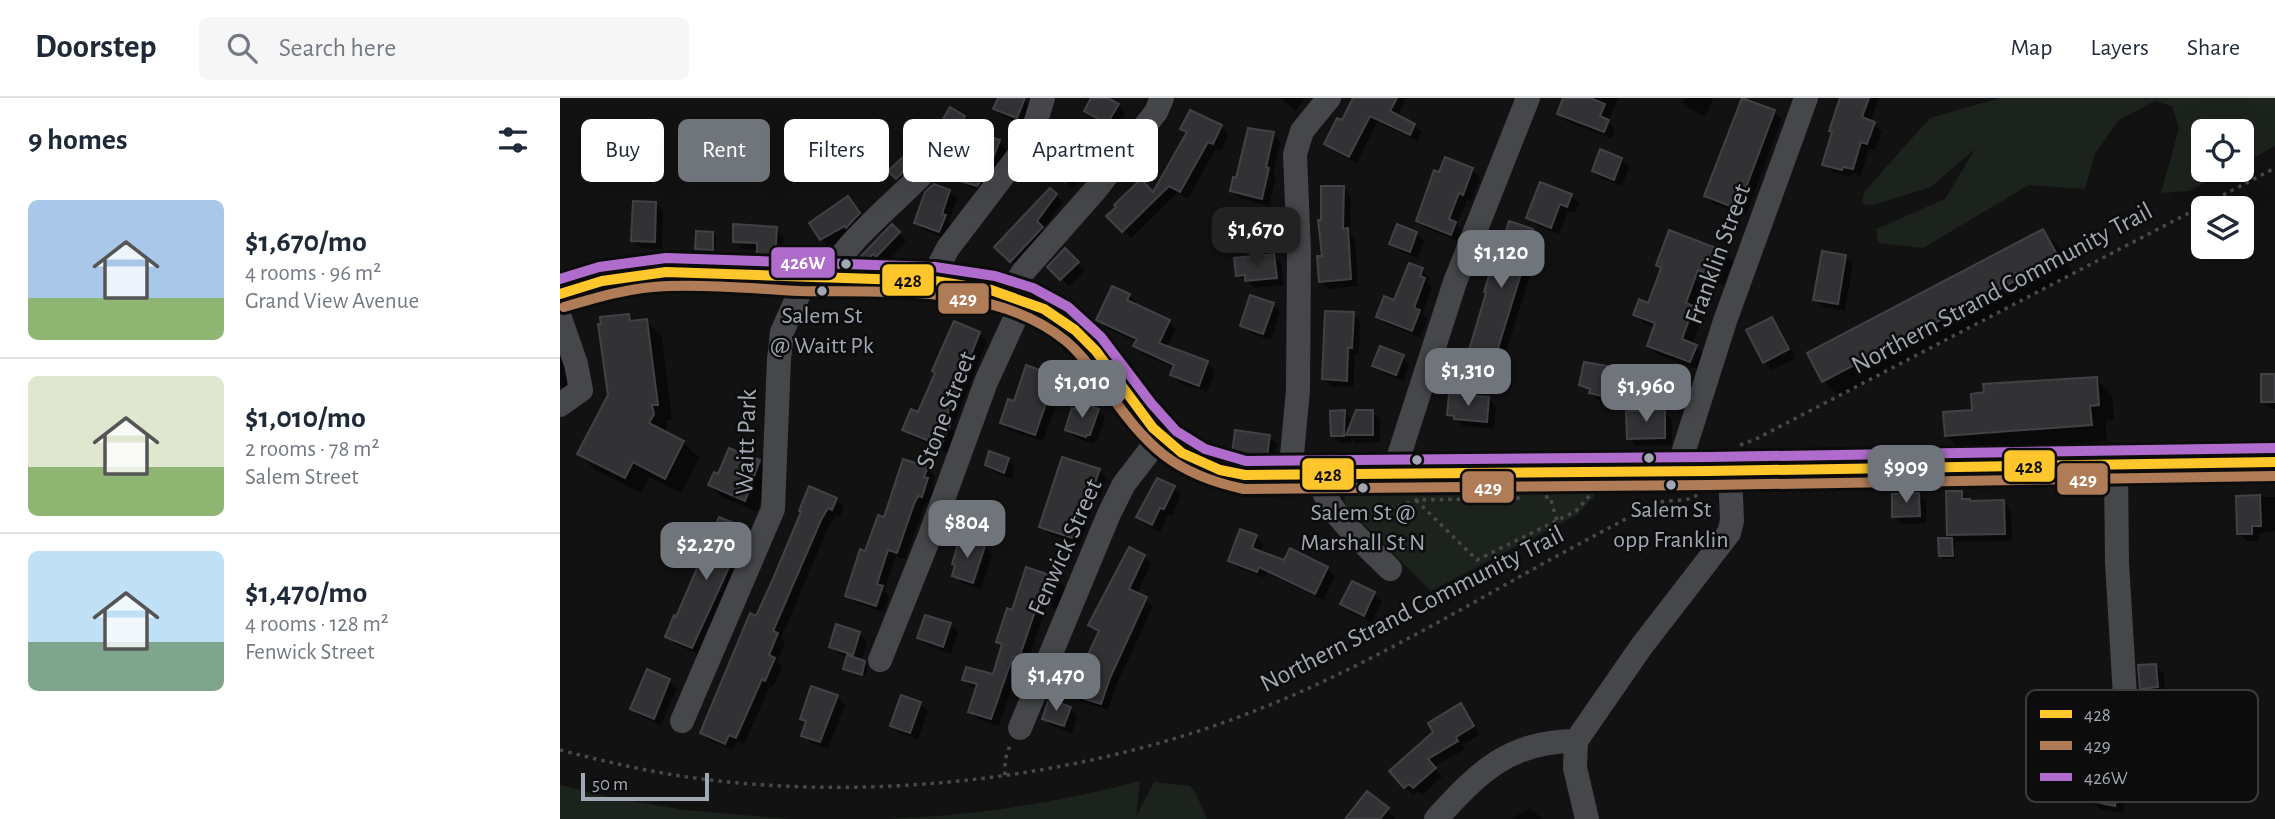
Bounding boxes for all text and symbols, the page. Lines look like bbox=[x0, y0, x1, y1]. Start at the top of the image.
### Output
search box bbox=[199, 17, 689, 80]
icon: search bbox=[223, 29, 261, 67]
text: Doorstep bbox=[35, 31, 157, 64]
text: Search here bbox=[279, 35, 396, 61]
text: Map bbox=[2010, 36, 2052, 60]
text: Layers bbox=[2090, 36, 2149, 60]
text: Share bbox=[2187, 36, 2240, 60]
chip: Buy bbox=[581, 119, 664, 182]
chip: Rent bbox=[678, 119, 770, 182]
chip: Filters bbox=[784, 119, 889, 182]
chip: New bbox=[903, 119, 994, 182]
chip: Apartment bbox=[1008, 119, 1158, 182]
map controls bbox=[2191, 119, 2254, 259]
button: locate bbox=[2191, 119, 2254, 182]
icon: filters bbox=[494, 121, 532, 159]
text: 9 homes bbox=[28, 125, 128, 155]
street label: Franklin Street bbox=[1681, 180, 1755, 328]
button: layers bbox=[2191, 196, 2254, 259]
street label: Northern Strand Community Trail bbox=[1847, 197, 2157, 379]
pin: $1,670 bbox=[1199, 208, 1313, 267]
text: $1,670 bbox=[1228, 218, 1284, 241]
text: $1,670/mo bbox=[245, 227, 367, 257]
icon: home bbox=[84, 228, 168, 312]
pin: $1,120 bbox=[1444, 230, 1558, 290]
text: $1,120 bbox=[1474, 241, 1529, 264]
line badge: 426W bbox=[770, 246, 836, 279]
text: 426W bbox=[781, 254, 826, 273]
unlabelled marker bbox=[839, 257, 853, 271]
text: 4 rooms · 96 m² bbox=[245, 262, 381, 285]
line badge: 428 bbox=[881, 263, 935, 297]
text: 428 bbox=[894, 272, 922, 291]
line badge: 429 bbox=[937, 282, 990, 315]
marker: Salem St @ Waitt Pk bbox=[815, 284, 829, 298]
text: Grand View Avenue bbox=[245, 290, 419, 313]
text: 429 bbox=[949, 290, 977, 309]
place label: Salem St @ Waitt Pk bbox=[770, 304, 874, 358]
street label: Stone Street bbox=[912, 348, 980, 472]
pin: $1,310 bbox=[1411, 348, 1525, 408]
text: $1,310 bbox=[1441, 359, 1495, 382]
pin: $1,010 bbox=[1025, 360, 1139, 420]
pin: $1,960 bbox=[1589, 364, 1703, 424]
text: $1,010 bbox=[1054, 371, 1110, 394]
text: $1,960 bbox=[1617, 375, 1675, 398]
street label: Waitt Park bbox=[731, 389, 761, 495]
text: $1,010/mo bbox=[245, 403, 366, 433]
icon: home bbox=[84, 404, 168, 488]
text: 2 rooms · 78 m² bbox=[245, 438, 380, 461]
pin: $909 bbox=[1865, 446, 1947, 505]
line badge: 428 bbox=[2003, 449, 2056, 483]
unlabelled marker bbox=[1642, 451, 1656, 465]
unlabelled marker bbox=[1410, 453, 1424, 467]
text: $909 bbox=[1884, 456, 1928, 479]
line badge: 428 bbox=[1301, 457, 1355, 491]
text: 428 bbox=[2015, 458, 2043, 477]
line badge: 429 bbox=[2056, 462, 2109, 496]
text: Salem Street bbox=[245, 466, 359, 489]
text: 428 bbox=[1314, 466, 1342, 485]
line badge: 429 bbox=[1461, 470, 1515, 504]
text: 429 bbox=[2069, 471, 2097, 490]
street label: Fenwick Street bbox=[1023, 475, 1107, 619]
marker: Salem St opp Franklin bbox=[1664, 478, 1678, 492]
text: 429 bbox=[1474, 479, 1502, 498]
marker: Salem St @ Marshall St N bbox=[1356, 481, 1370, 495]
place label: Salem St opp Franklin bbox=[1613, 498, 1729, 552]
pin: $804 bbox=[926, 500, 1008, 560]
place label: Salem St @ Marshall St N bbox=[1301, 501, 1425, 555]
text: $804 bbox=[944, 511, 990, 534]
street label: Northern Strand Community Trail bbox=[1256, 521, 1568, 697]
pin: $2,270 bbox=[649, 522, 763, 582]
text: $2,270 bbox=[676, 533, 736, 556]
text: $1,470/mo bbox=[245, 578, 367, 608]
icon: home bbox=[84, 579, 168, 663]
text: 4 rooms · 128 m² bbox=[245, 613, 389, 636]
text: Fenwick Street bbox=[245, 641, 375, 664]
pin: $1,470 bbox=[999, 654, 1113, 713]
text: $1,470 bbox=[1027, 664, 1085, 687]
legend bbox=[2026, 690, 2258, 802]
text: 428 bbox=[2084, 706, 2111, 725]
text: 429 bbox=[2084, 737, 2111, 756]
text: 426W bbox=[2084, 769, 2128, 788]
scale bar bbox=[581, 770, 709, 802]
text: 50 m bbox=[592, 775, 628, 794]

